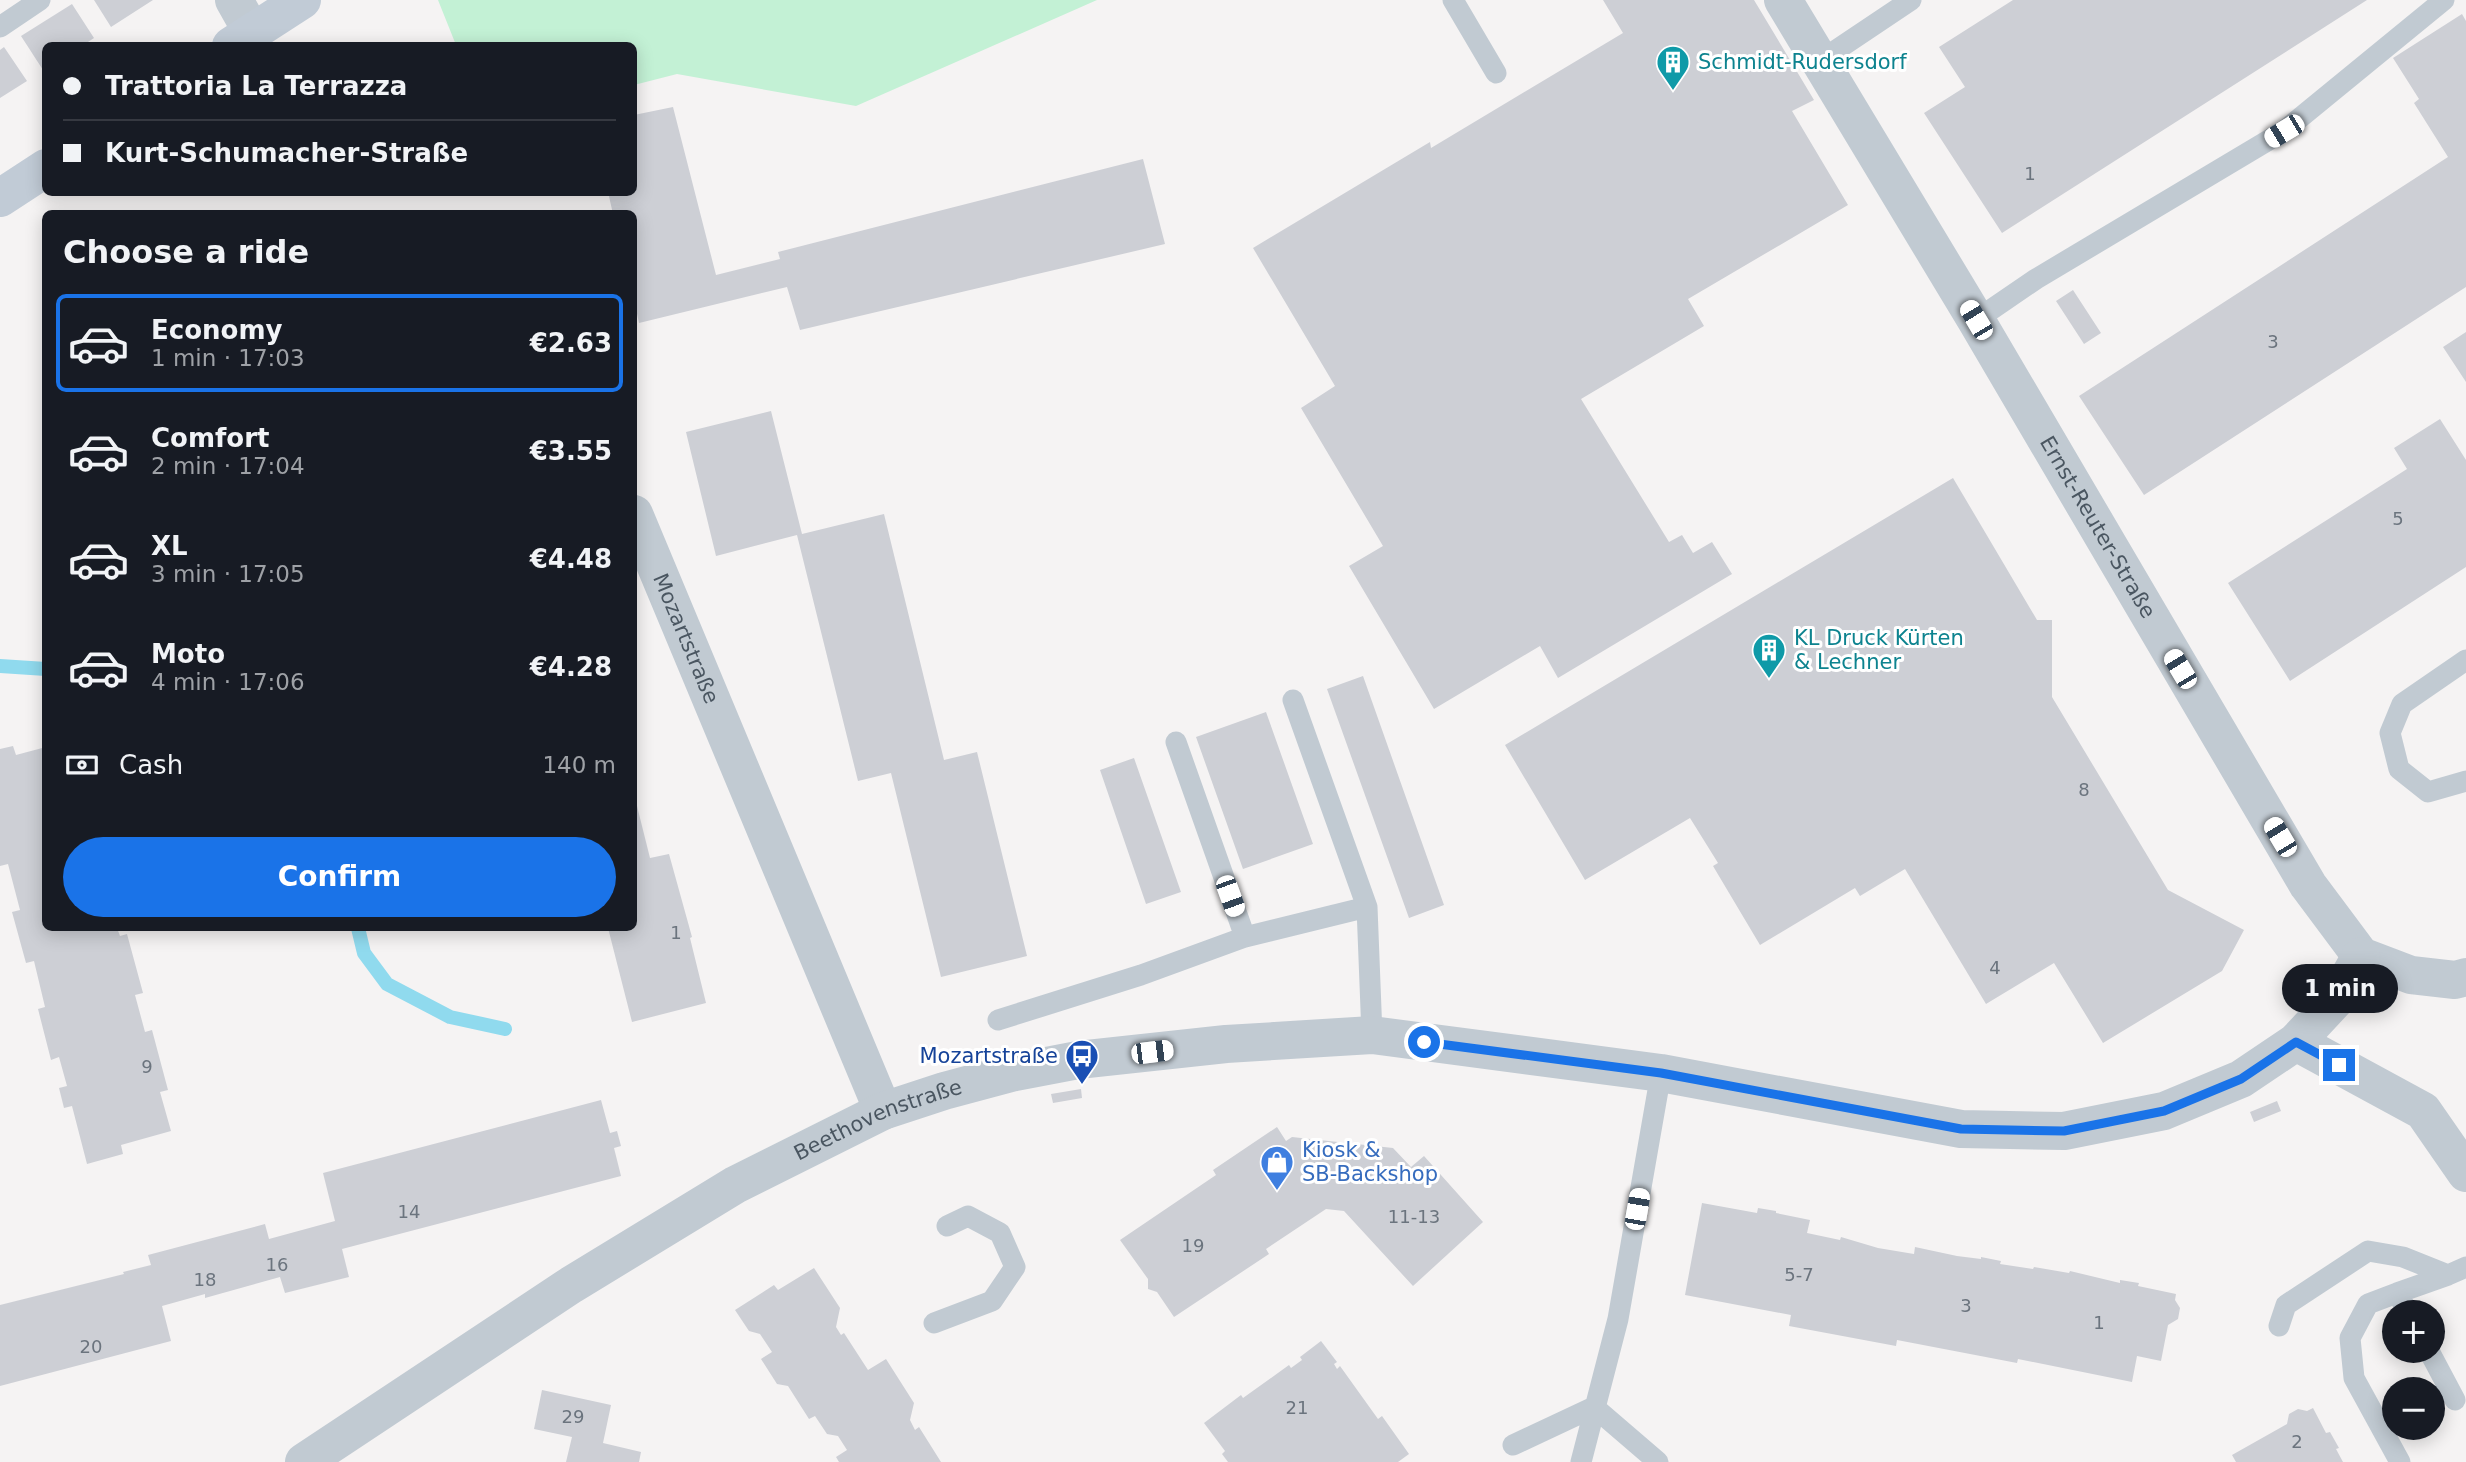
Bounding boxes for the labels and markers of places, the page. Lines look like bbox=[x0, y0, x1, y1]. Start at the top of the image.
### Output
building icon: Schmidt-Rudersdorf bbox=[1654, 43, 1692, 92]
place label: Schmidt-Rudersdorf bbox=[1698, 50, 1907, 74]
place label: KL Druck Kürten & Lechner bbox=[1794, 626, 1964, 674]
building icon: KL Druck Kürten & Lechner bbox=[1750, 631, 1788, 680]
bus stop icon: Mozartstraße bbox=[1063, 1037, 1101, 1086]
place label: Mozartstraße bbox=[919, 1044, 1058, 1068]
place label: Kiosk & SB-Backshop bbox=[1302, 1138, 1438, 1186]
shop icon: Kiosk & SB-Backshop bbox=[1258, 1143, 1296, 1192]

